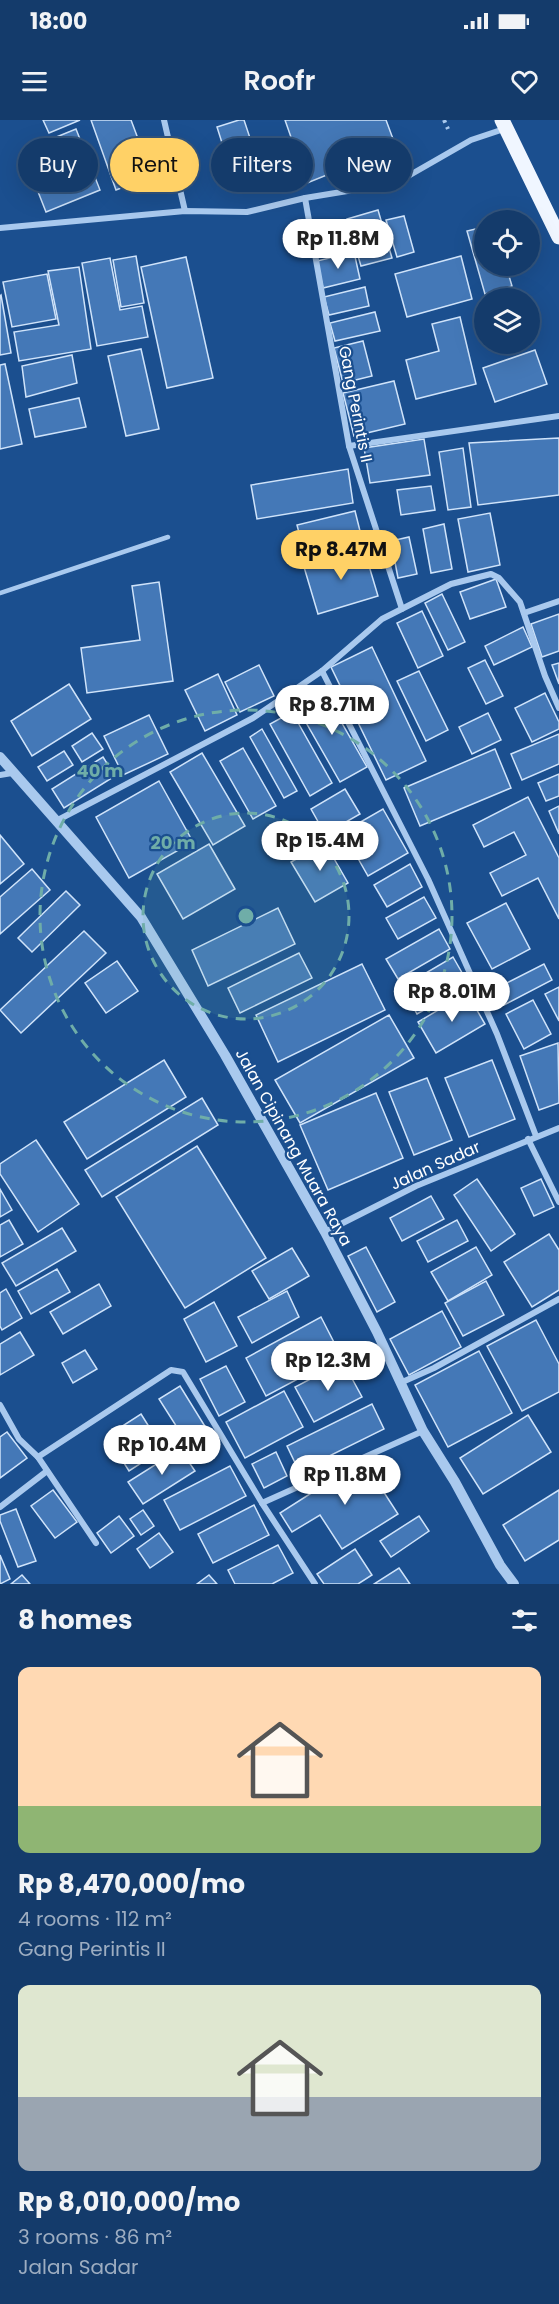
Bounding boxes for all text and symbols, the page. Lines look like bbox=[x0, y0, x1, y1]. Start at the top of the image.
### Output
text: 18:00 bbox=[30, 6, 87, 37]
text: Roofr bbox=[244, 62, 315, 99]
icon: menu bbox=[18, 65, 51, 98]
icon: heart bbox=[508, 65, 541, 98]
chip: Buy bbox=[18, 138, 98, 192]
chip: Rent bbox=[110, 138, 199, 192]
chip: Filters bbox=[211, 138, 313, 192]
chip: New bbox=[325, 138, 412, 192]
map controls bbox=[474, 210, 540, 354]
button: locate bbox=[474, 210, 540, 276]
pin: Rp 11.8M bbox=[276, 219, 400, 270]
text: Rp 11.8M bbox=[297, 224, 379, 252]
button: layers bbox=[474, 288, 540, 354]
street label: Gang Perintis II bbox=[333, 344, 378, 464]
pin: Rp 8.47M bbox=[279, 530, 403, 581]
text: Rp 8.47M bbox=[295, 535, 387, 563]
pin: Rp 8.71M bbox=[270, 685, 394, 736]
text: Rp 8.71M bbox=[289, 690, 375, 718]
text: 40 m bbox=[77, 758, 123, 783]
pin: Rp 15.4M bbox=[258, 821, 382, 872]
text: Rp 15.4M bbox=[276, 826, 364, 854]
text: 20 m bbox=[151, 830, 195, 855]
centre of rings bbox=[236, 906, 256, 926]
pin: Rp 8.01M bbox=[390, 972, 514, 1023]
text: Rp 8.01M bbox=[408, 977, 496, 1005]
street label: Jalan Cipinang Muara Raya bbox=[230, 1044, 357, 1250]
street label: Jalan Sadar bbox=[387, 1135, 484, 1196]
pin: Rp 12.3M bbox=[266, 1341, 390, 1392]
text: Rp 12.3M bbox=[285, 1346, 371, 1374]
pin: Rp 10.4M bbox=[100, 1425, 224, 1476]
text: Rp 10.4M bbox=[118, 1430, 206, 1458]
pin: Rp 11.8M bbox=[283, 1455, 407, 1506]
text: Rp 11.8M bbox=[304, 1460, 386, 1488]
text: 8 homes bbox=[18, 1602, 133, 1638]
icon: filters bbox=[508, 1604, 541, 1637]
icon: home bbox=[226, 1706, 334, 1814]
text: Rp 8,470,000/mo bbox=[18, 1866, 245, 1902]
text: 4 rooms · 112 m² bbox=[18, 1905, 172, 1933]
text: Gang Perintis II bbox=[18, 1935, 166, 1963]
icon: home bbox=[226, 2024, 334, 2132]
text: Rp 8,010,000/mo bbox=[18, 2184, 240, 2220]
text: 3 rooms · 86 m² bbox=[18, 2223, 172, 2251]
text: Jalan Sadar bbox=[18, 2253, 138, 2281]

